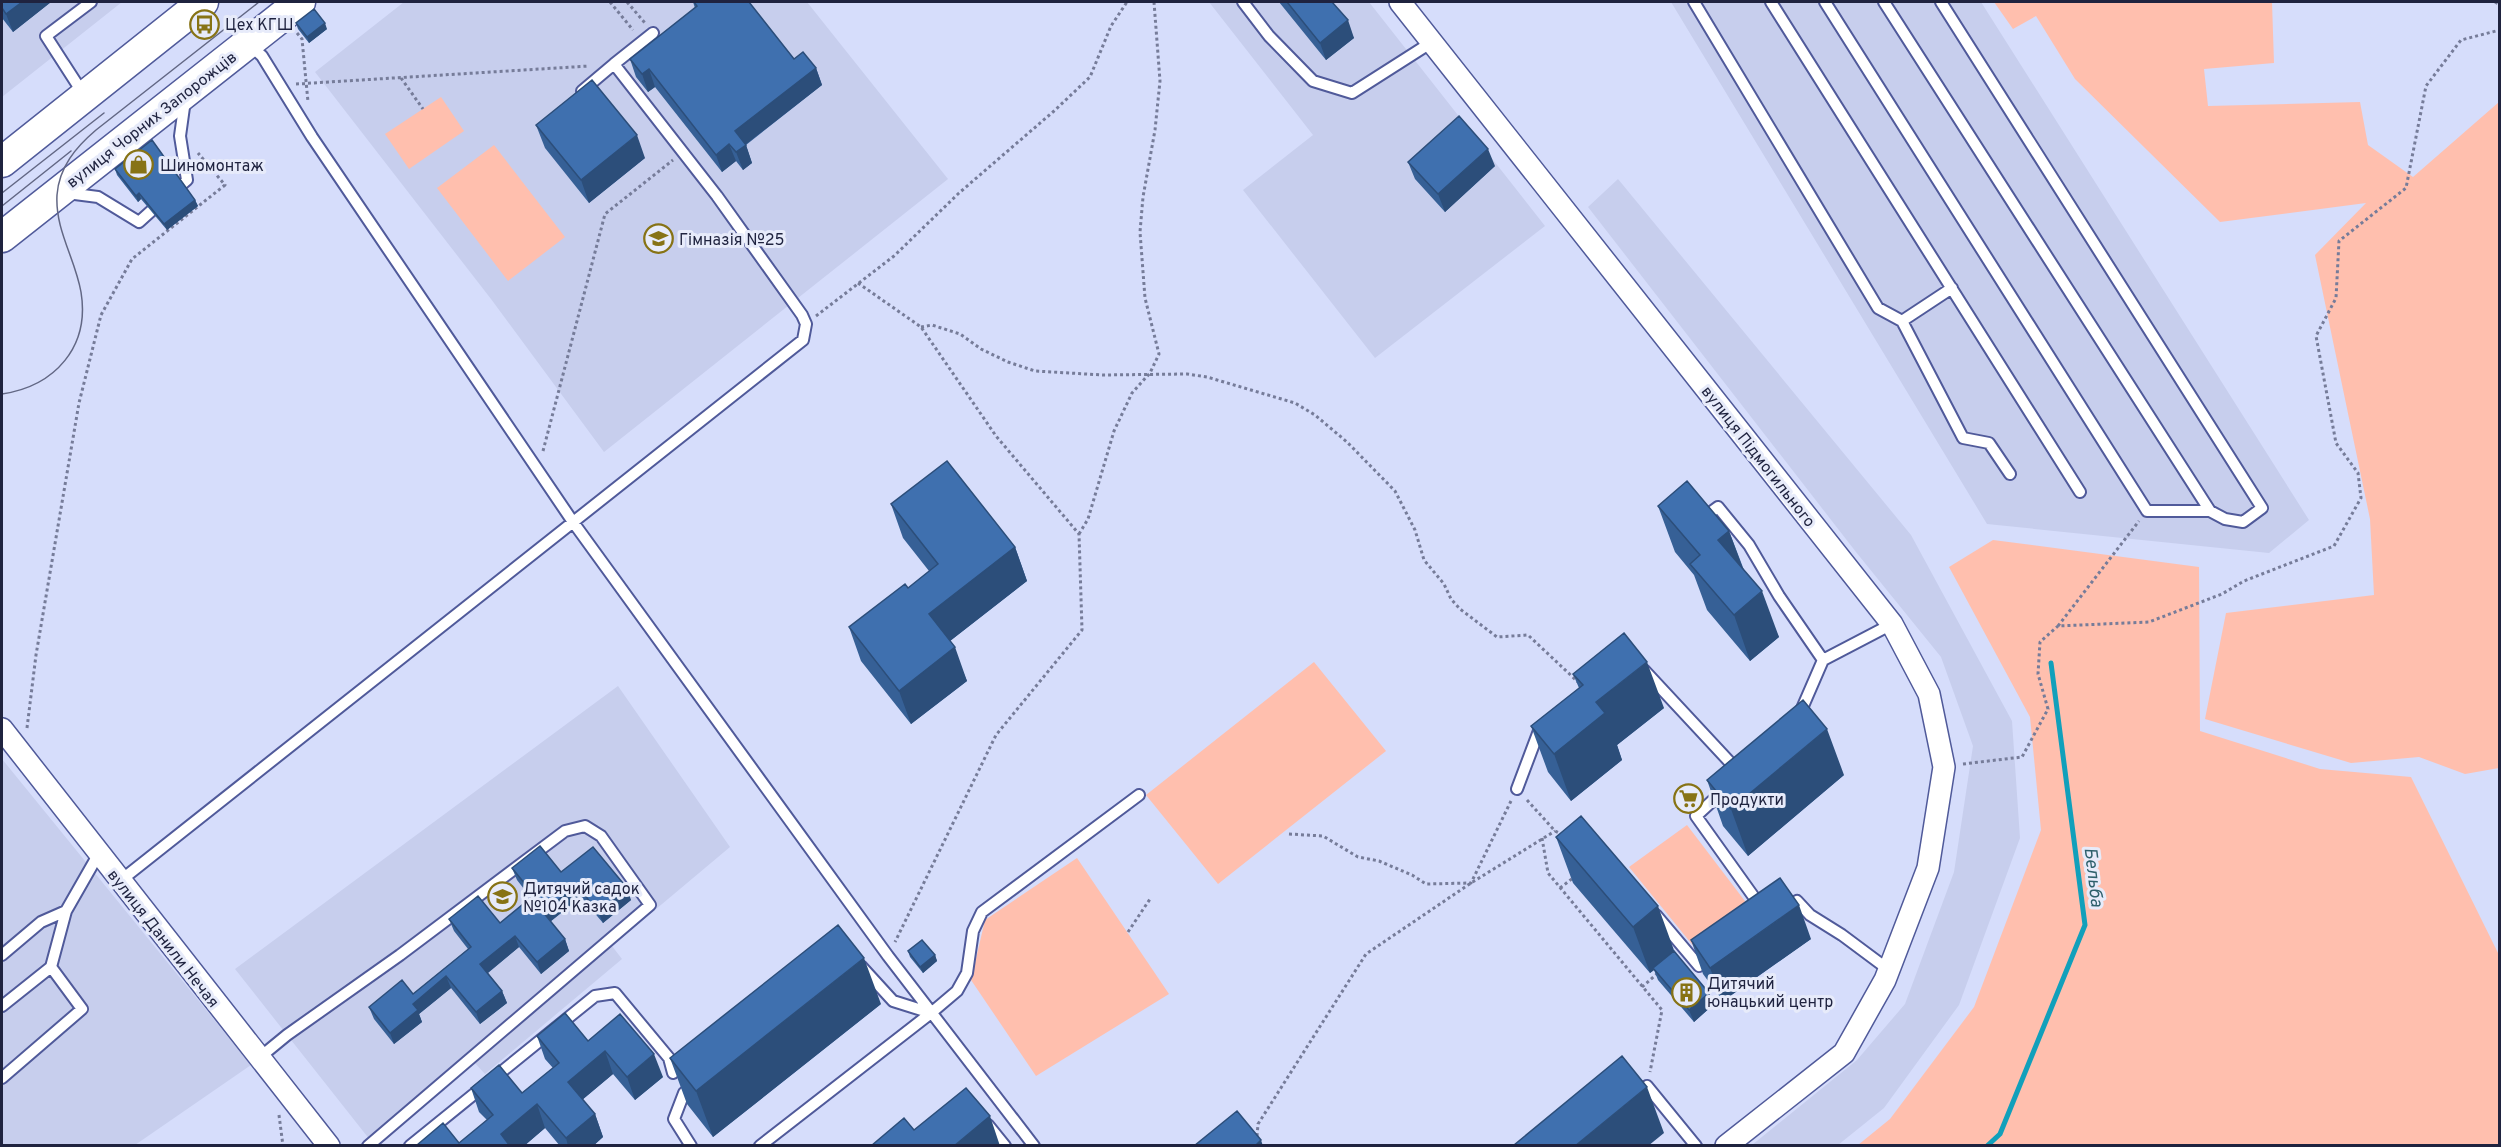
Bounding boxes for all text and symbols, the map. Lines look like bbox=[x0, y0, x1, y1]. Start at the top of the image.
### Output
bus stop icon: Цех КГШ bbox=[188, 8, 220, 40]
place label: Цех КГШ bbox=[225, 16, 294, 36]
street label: вулиця Чорних Запорожців bbox=[63, 48, 241, 193]
shop icon: Шиномонтаж bbox=[123, 149, 155, 181]
place label: Шиномонтаж bbox=[160, 157, 264, 177]
school or university icon: Гімназія №25 bbox=[642, 223, 674, 255]
place label: Гімназія №25 bbox=[679, 231, 785, 251]
street label: вулиця Підмогильного bbox=[1696, 383, 1819, 532]
supermarket icon: Продукти bbox=[1673, 783, 1705, 815]
place label: Продукти bbox=[1710, 791, 1784, 811]
water label: Бельба bbox=[2077, 846, 2108, 909]
street label: вулиця Данили Нечая bbox=[102, 866, 223, 1012]
place label: Дитячий садок №104 Казка bbox=[523, 880, 640, 918]
school or university icon: Дитячий садок №104 Казка bbox=[486, 881, 518, 913]
place label: Дитячий юнацький центр bbox=[1707, 975, 1833, 1013]
building icon: Дитячий юнацький центр bbox=[1670, 976, 1702, 1008]

